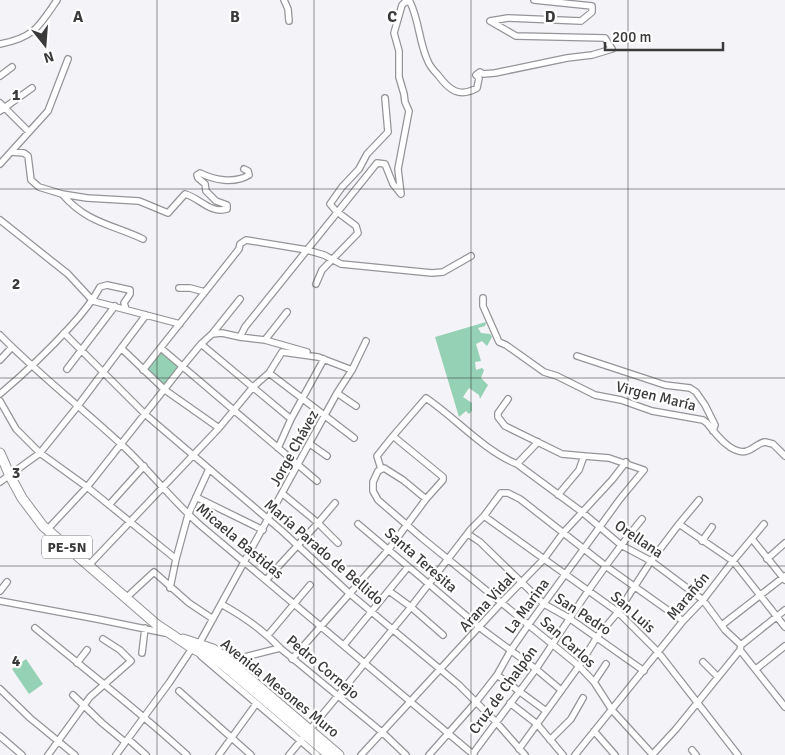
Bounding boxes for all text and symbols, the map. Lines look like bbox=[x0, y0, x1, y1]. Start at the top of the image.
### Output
text: A bbox=[73, 7, 84, 27]
text: B bbox=[230, 7, 240, 27]
text: C bbox=[387, 7, 397, 27]
text: D bbox=[545, 7, 556, 27]
north arrow bbox=[20, 20, 70, 70]
scale bar bbox=[605, 20, 722, 52]
text: 200 m bbox=[612, 28, 652, 46]
text: N bbox=[42, 47, 56, 67]
text: 1 bbox=[12, 85, 21, 105]
text: 2 bbox=[12, 274, 20, 294]
street label: Virgen María bbox=[614, 377, 698, 415]
street label: Jorge Chávez bbox=[266, 407, 322, 489]
text: 3 bbox=[12, 463, 20, 483]
street label: María Parado de Bellido bbox=[261, 495, 387, 609]
street label: Micaela Bastidas bbox=[193, 499, 288, 583]
street label: Orellana bbox=[611, 516, 667, 562]
street label: Santa Teresita bbox=[381, 524, 461, 596]
road number: PE-5N bbox=[42, 536, 92, 558]
street label: Marañón bbox=[663, 568, 713, 624]
street label: Arana Vidal bbox=[455, 569, 519, 635]
street label: La Marina bbox=[501, 575, 553, 637]
street label: San Luis bbox=[607, 587, 659, 637]
street label: San Pedro bbox=[551, 589, 615, 639]
street label: San Carlos bbox=[537, 613, 600, 672]
street label: Pedro Cornejo bbox=[283, 631, 363, 703]
street label: Avenida Mesones Muro bbox=[217, 635, 343, 741]
street label: Cruz de Chalpón bbox=[465, 642, 541, 738]
text: 4 bbox=[12, 651, 21, 671]

